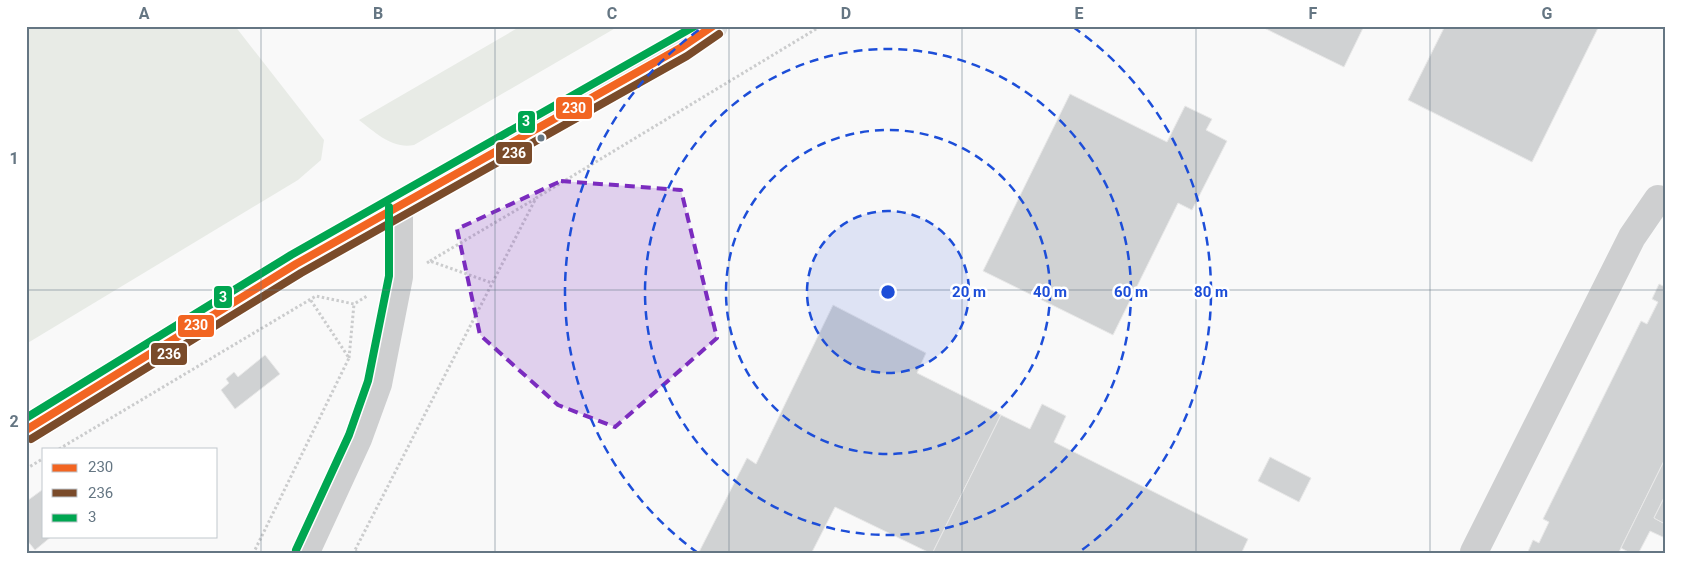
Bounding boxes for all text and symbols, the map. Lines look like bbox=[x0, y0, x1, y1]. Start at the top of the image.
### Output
text: A bbox=[139, 4, 150, 23]
text: B bbox=[373, 4, 383, 23]
text: C bbox=[607, 4, 617, 23]
text: D bbox=[841, 4, 851, 23]
text: E bbox=[1075, 4, 1084, 23]
text: F bbox=[1309, 4, 1318, 23]
text: G bbox=[1542, 4, 1553, 23]
line badge: 230 bbox=[555, 96, 593, 120]
text: 230 bbox=[562, 100, 586, 116]
line badge: 3 bbox=[517, 110, 536, 134]
text: 3 bbox=[522, 113, 530, 129]
unlabelled marker bbox=[536, 133, 546, 143]
line badge: 236 bbox=[495, 141, 533, 165]
text: 236 bbox=[502, 145, 526, 161]
text: 1 bbox=[9, 149, 19, 168]
centre of rings bbox=[879, 283, 897, 301]
text: 20 m bbox=[952, 283, 986, 301]
text: 40 m bbox=[1033, 283, 1067, 301]
text: 60 m bbox=[1114, 283, 1148, 301]
text: 80 m bbox=[1194, 283, 1228, 301]
line badge: 3 bbox=[213, 285, 233, 309]
text: 3 bbox=[219, 289, 227, 305]
line badge: 230 bbox=[177, 314, 215, 338]
text: 230 bbox=[184, 317, 208, 333]
line badge: 236 bbox=[150, 342, 188, 366]
text: 236 bbox=[157, 346, 181, 362]
text: 2 bbox=[9, 412, 19, 431]
legend bbox=[42, 448, 218, 538]
text: 230 bbox=[88, 458, 113, 476]
text: 236 bbox=[88, 484, 113, 502]
text: 3 bbox=[88, 508, 96, 526]

